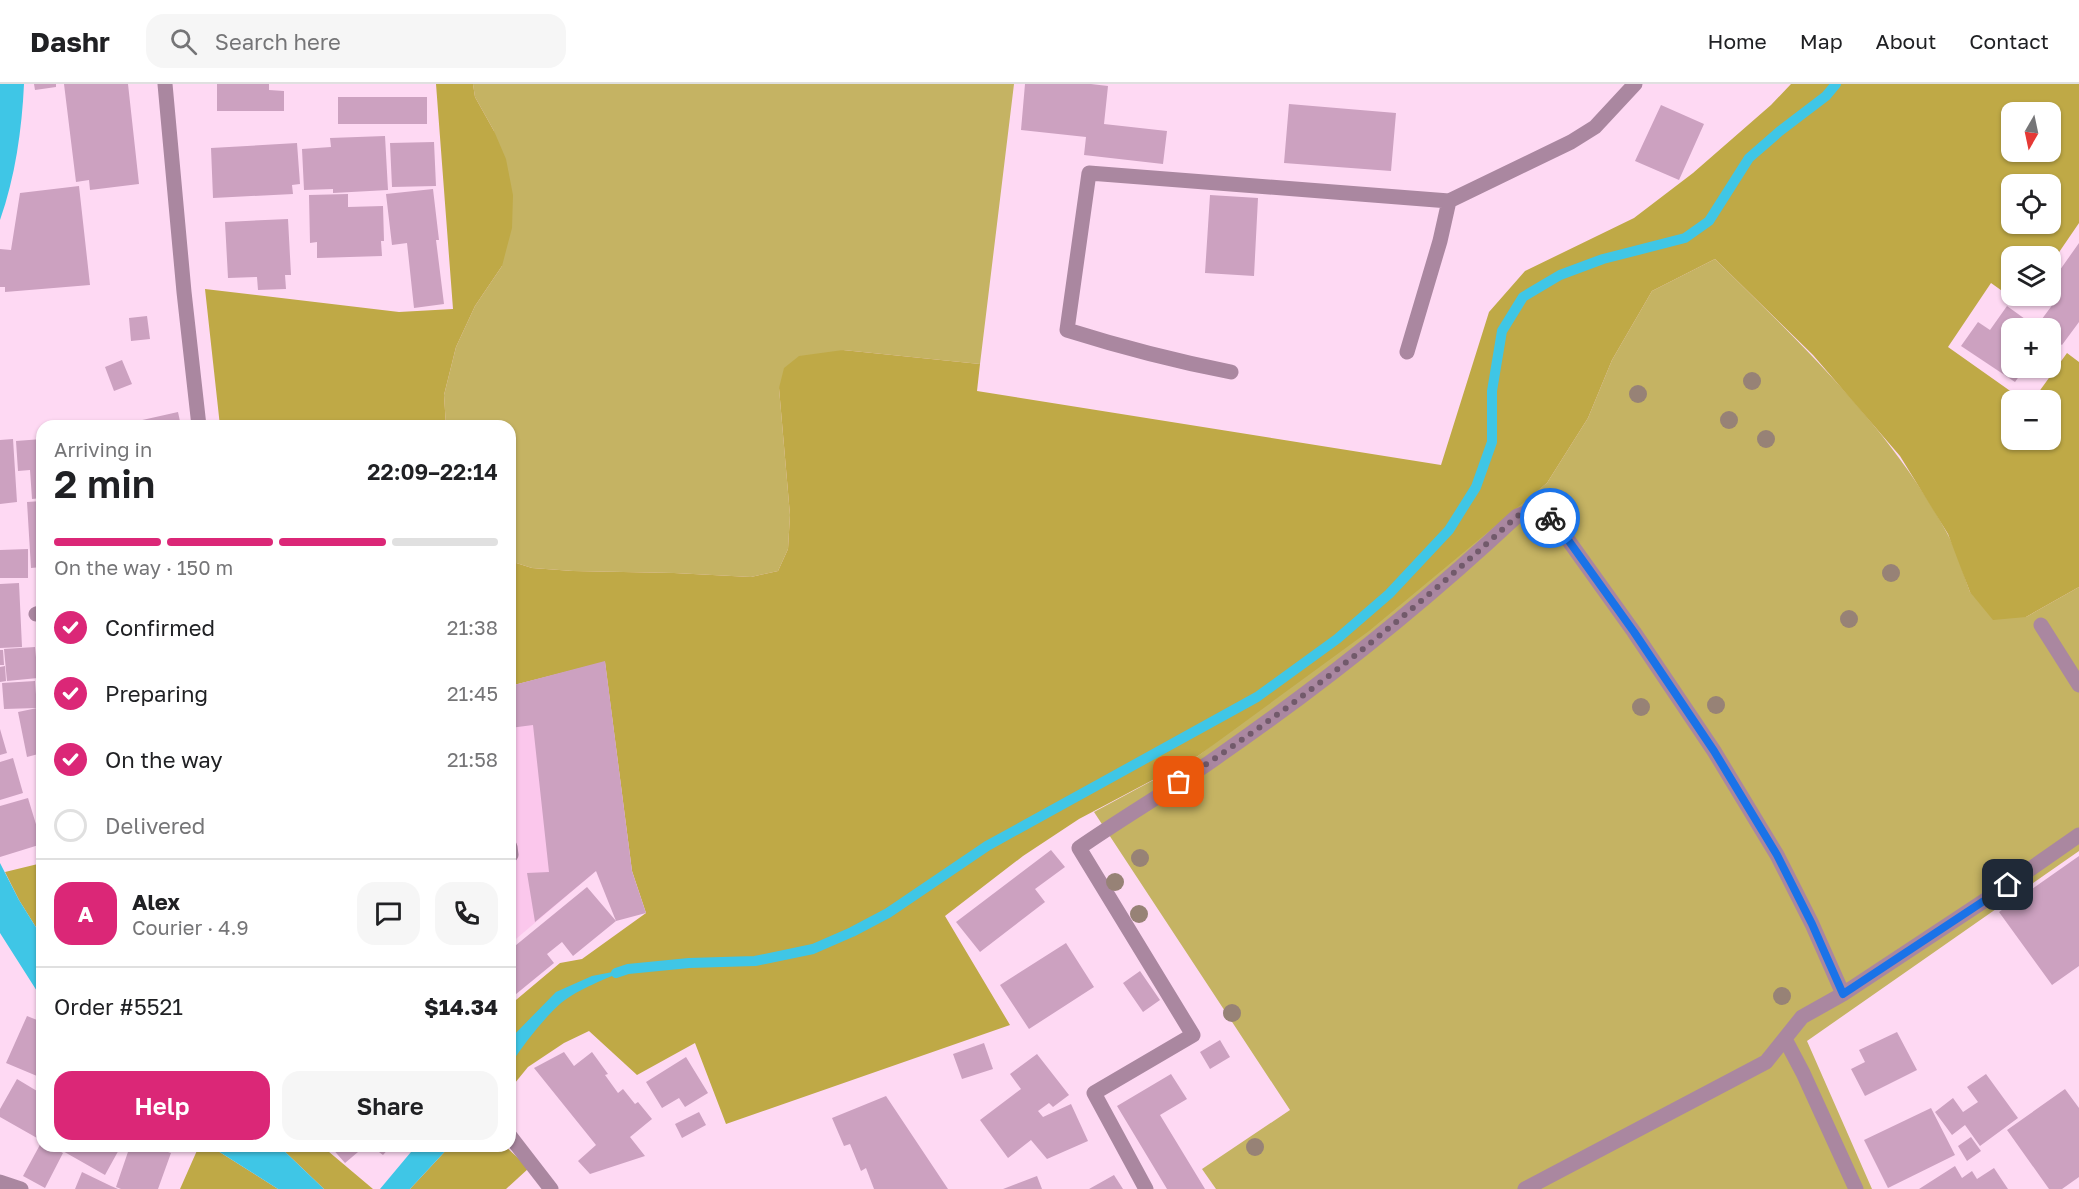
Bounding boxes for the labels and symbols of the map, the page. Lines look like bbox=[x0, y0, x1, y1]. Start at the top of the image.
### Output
north arrow bbox=[2001, 102, 2061, 162]
courier bbox=[1520, 488, 1580, 548]
pin bbox=[1153, 756, 1204, 807]
pin bbox=[1982, 859, 2033, 910]

